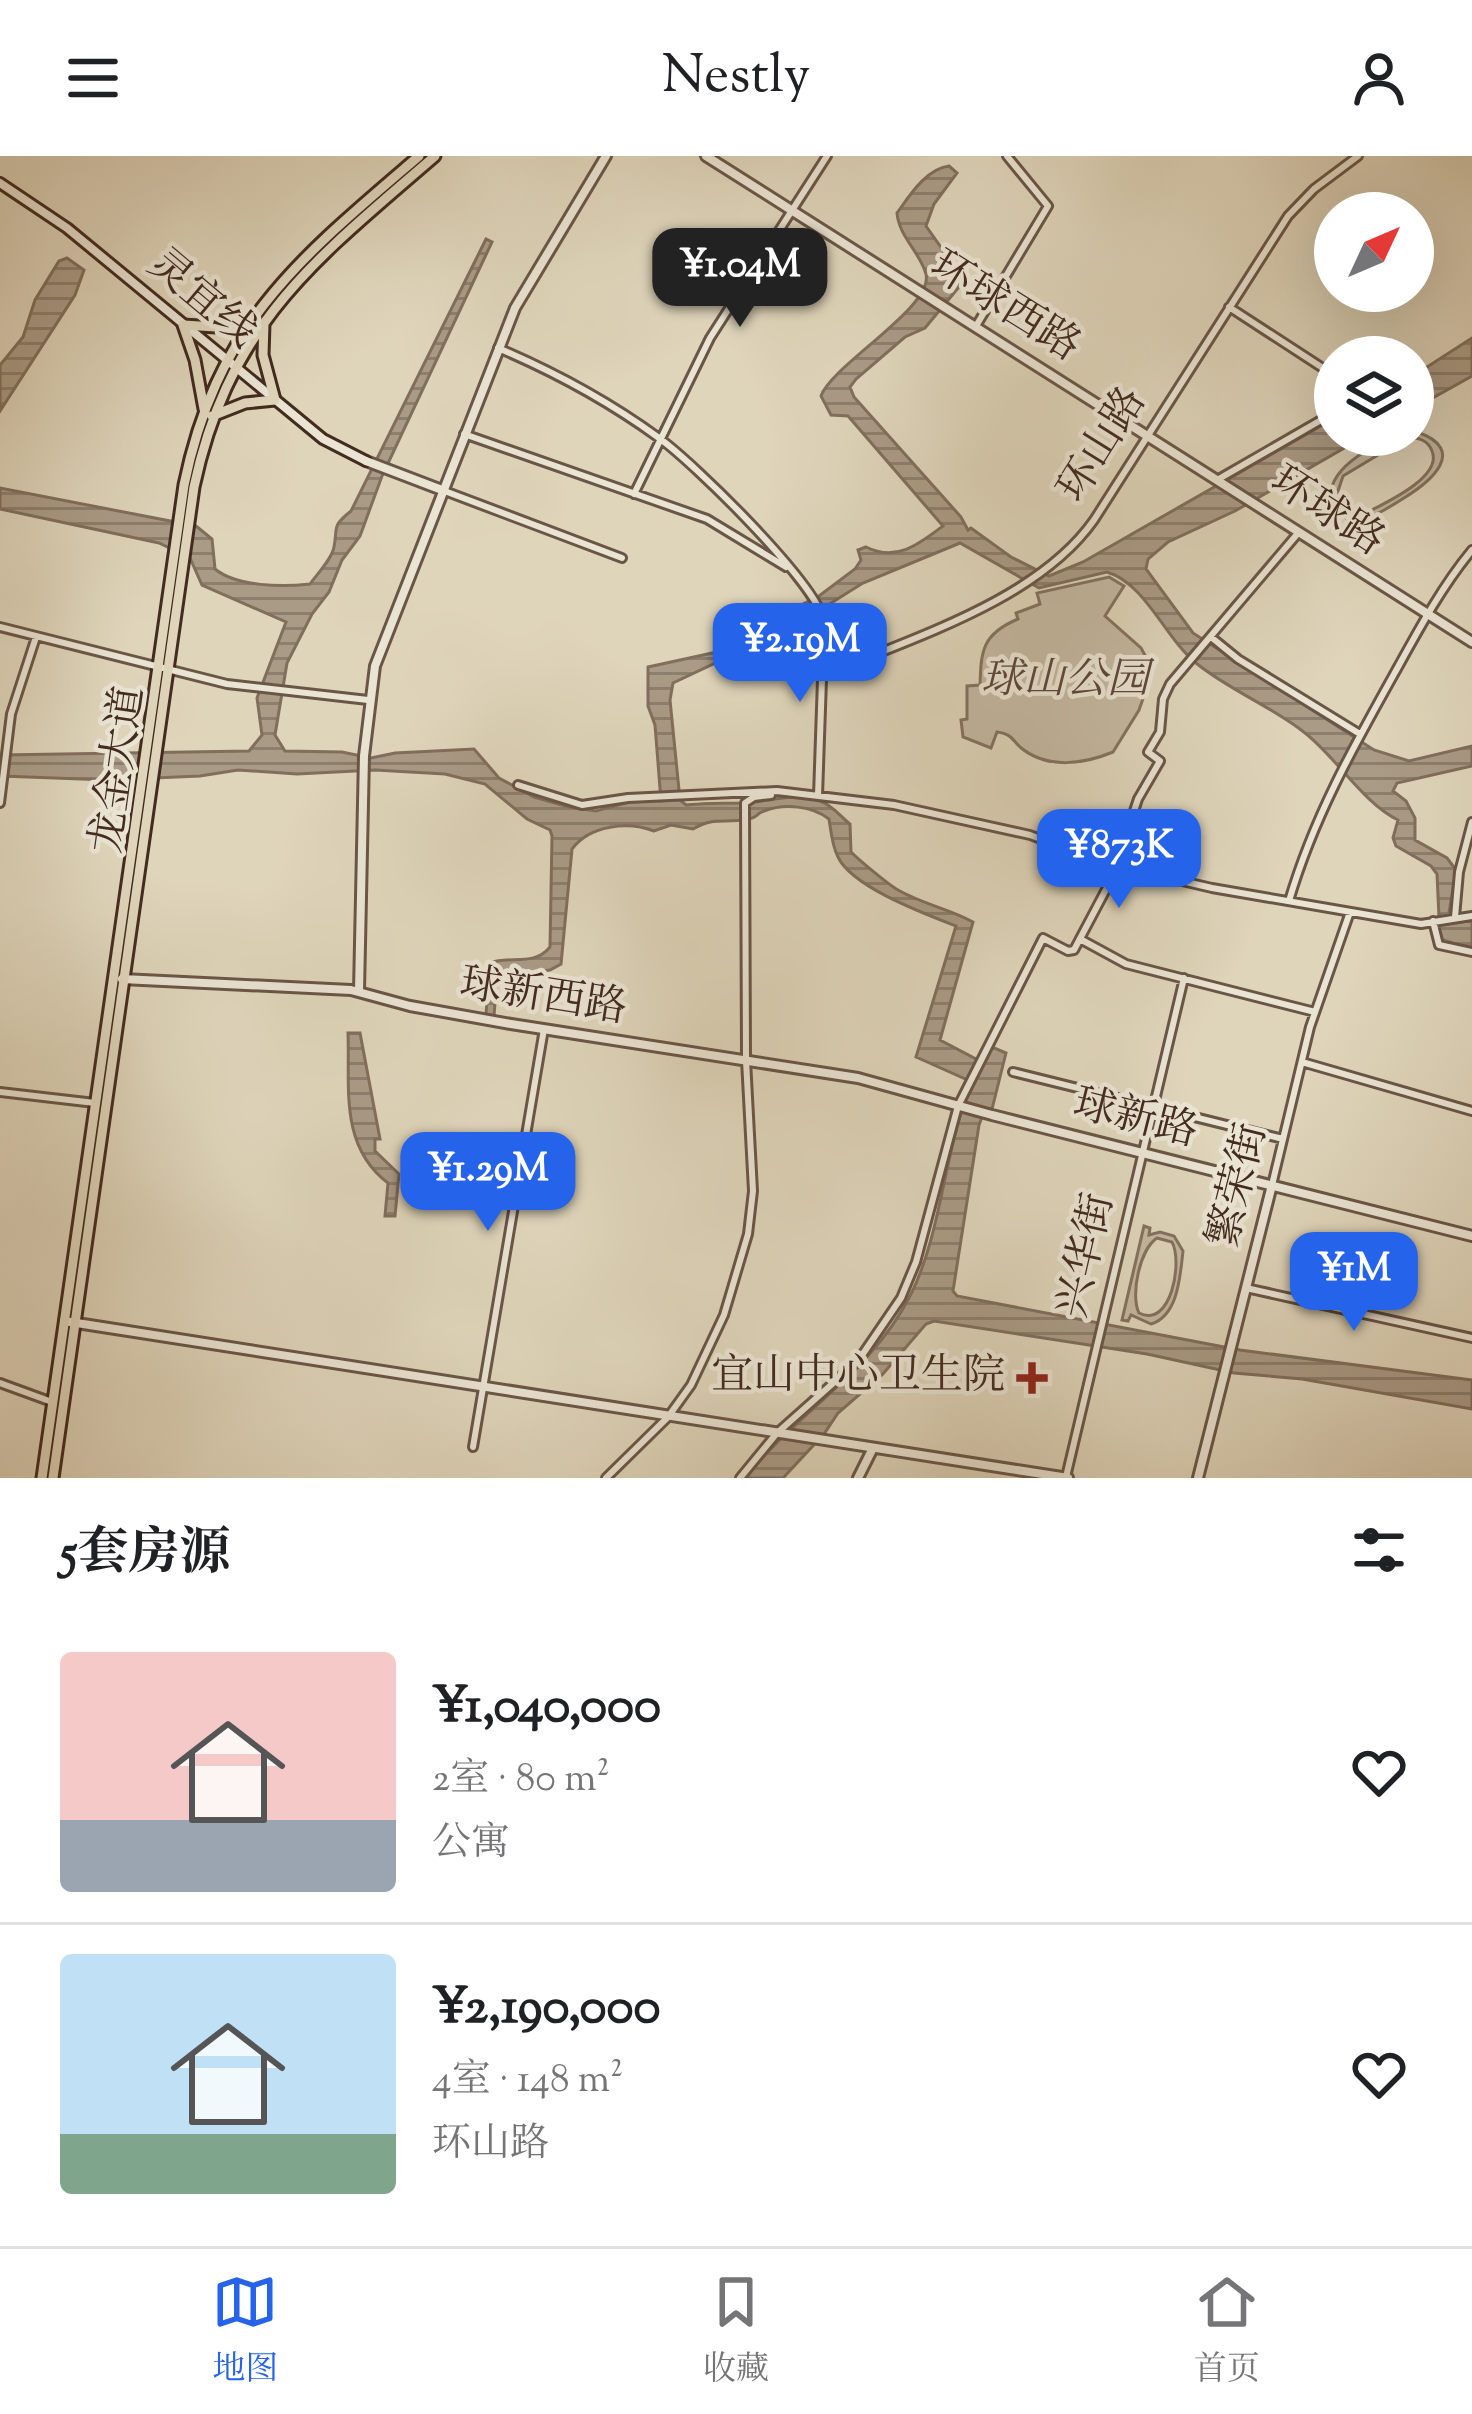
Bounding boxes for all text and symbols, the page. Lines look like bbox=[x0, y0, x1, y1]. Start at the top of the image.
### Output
text: Nestly bbox=[662, 39, 810, 117]
icon: menu bbox=[60, 45, 126, 111]
icon: person bbox=[1346, 45, 1412, 111]
north arrow bbox=[1314, 192, 1434, 312]
map controls bbox=[1314, 192, 1434, 456]
pin: ¥1.04M bbox=[642, 228, 838, 330]
street label: 灵宜线 bbox=[133, 237, 269, 363]
street label: 环球西路 bbox=[917, 238, 1091, 378]
text: ¥1.04M bbox=[679, 239, 801, 295]
button: layers bbox=[1314, 336, 1434, 456]
street label: 环山路 bbox=[1045, 377, 1163, 515]
street label: 环球路 bbox=[1257, 454, 1395, 572]
pin: ¥2.19M bbox=[702, 603, 898, 705]
text: ¥2.19M bbox=[740, 614, 860, 670]
park label: 球山公园 bbox=[981, 652, 1155, 712]
street label: 龙金大道 bbox=[79, 683, 161, 857]
pin: ¥873K bbox=[1035, 809, 1203, 911]
text: ¥873K bbox=[1064, 820, 1174, 876]
street label: 球新西路 bbox=[455, 955, 631, 1041]
street label: 球新路 bbox=[1067, 1076, 1203, 1164]
street label: 繁荣街 bbox=[1196, 1118, 1284, 1254]
pin: ¥1.29M bbox=[390, 1132, 586, 1234]
text: ¥1.29M bbox=[427, 1143, 549, 1199]
street label: 兴华街 bbox=[1045, 1188, 1131, 1324]
pin: ¥1M bbox=[1296, 1232, 1412, 1334]
text: ¥1M bbox=[1317, 1243, 1391, 1299]
place label: 宜山中心卫生院 bbox=[711, 1348, 1005, 1408]
marker: 宜山中心卫生院 bbox=[1016, 1362, 1048, 1394]
icon: filters bbox=[1346, 1517, 1412, 1583]
text: 5套房源 bbox=[60, 1519, 230, 1592]
text: ¥1,040,000 bbox=[432, 1672, 661, 1745]
icon: home bbox=[156, 1700, 300, 1844]
icon: heart bbox=[1346, 1739, 1412, 1805]
text: 2室 · 80 m² bbox=[432, 1753, 610, 1809]
text: 公寓 bbox=[432, 1817, 510, 1873]
text: ¥2,190,000 bbox=[432, 1973, 660, 2046]
icon: home bbox=[156, 2002, 300, 2146]
icon: heart bbox=[1346, 2041, 1412, 2107]
text: 4室 · 148 m² bbox=[432, 2054, 623, 2110]
text: 环山路 bbox=[432, 2118, 549, 2174]
tab: 地图 bbox=[212, 2269, 278, 2395]
tab: 收藏 bbox=[703, 2269, 769, 2395]
tab: 首页 bbox=[1194, 2269, 1260, 2395]

